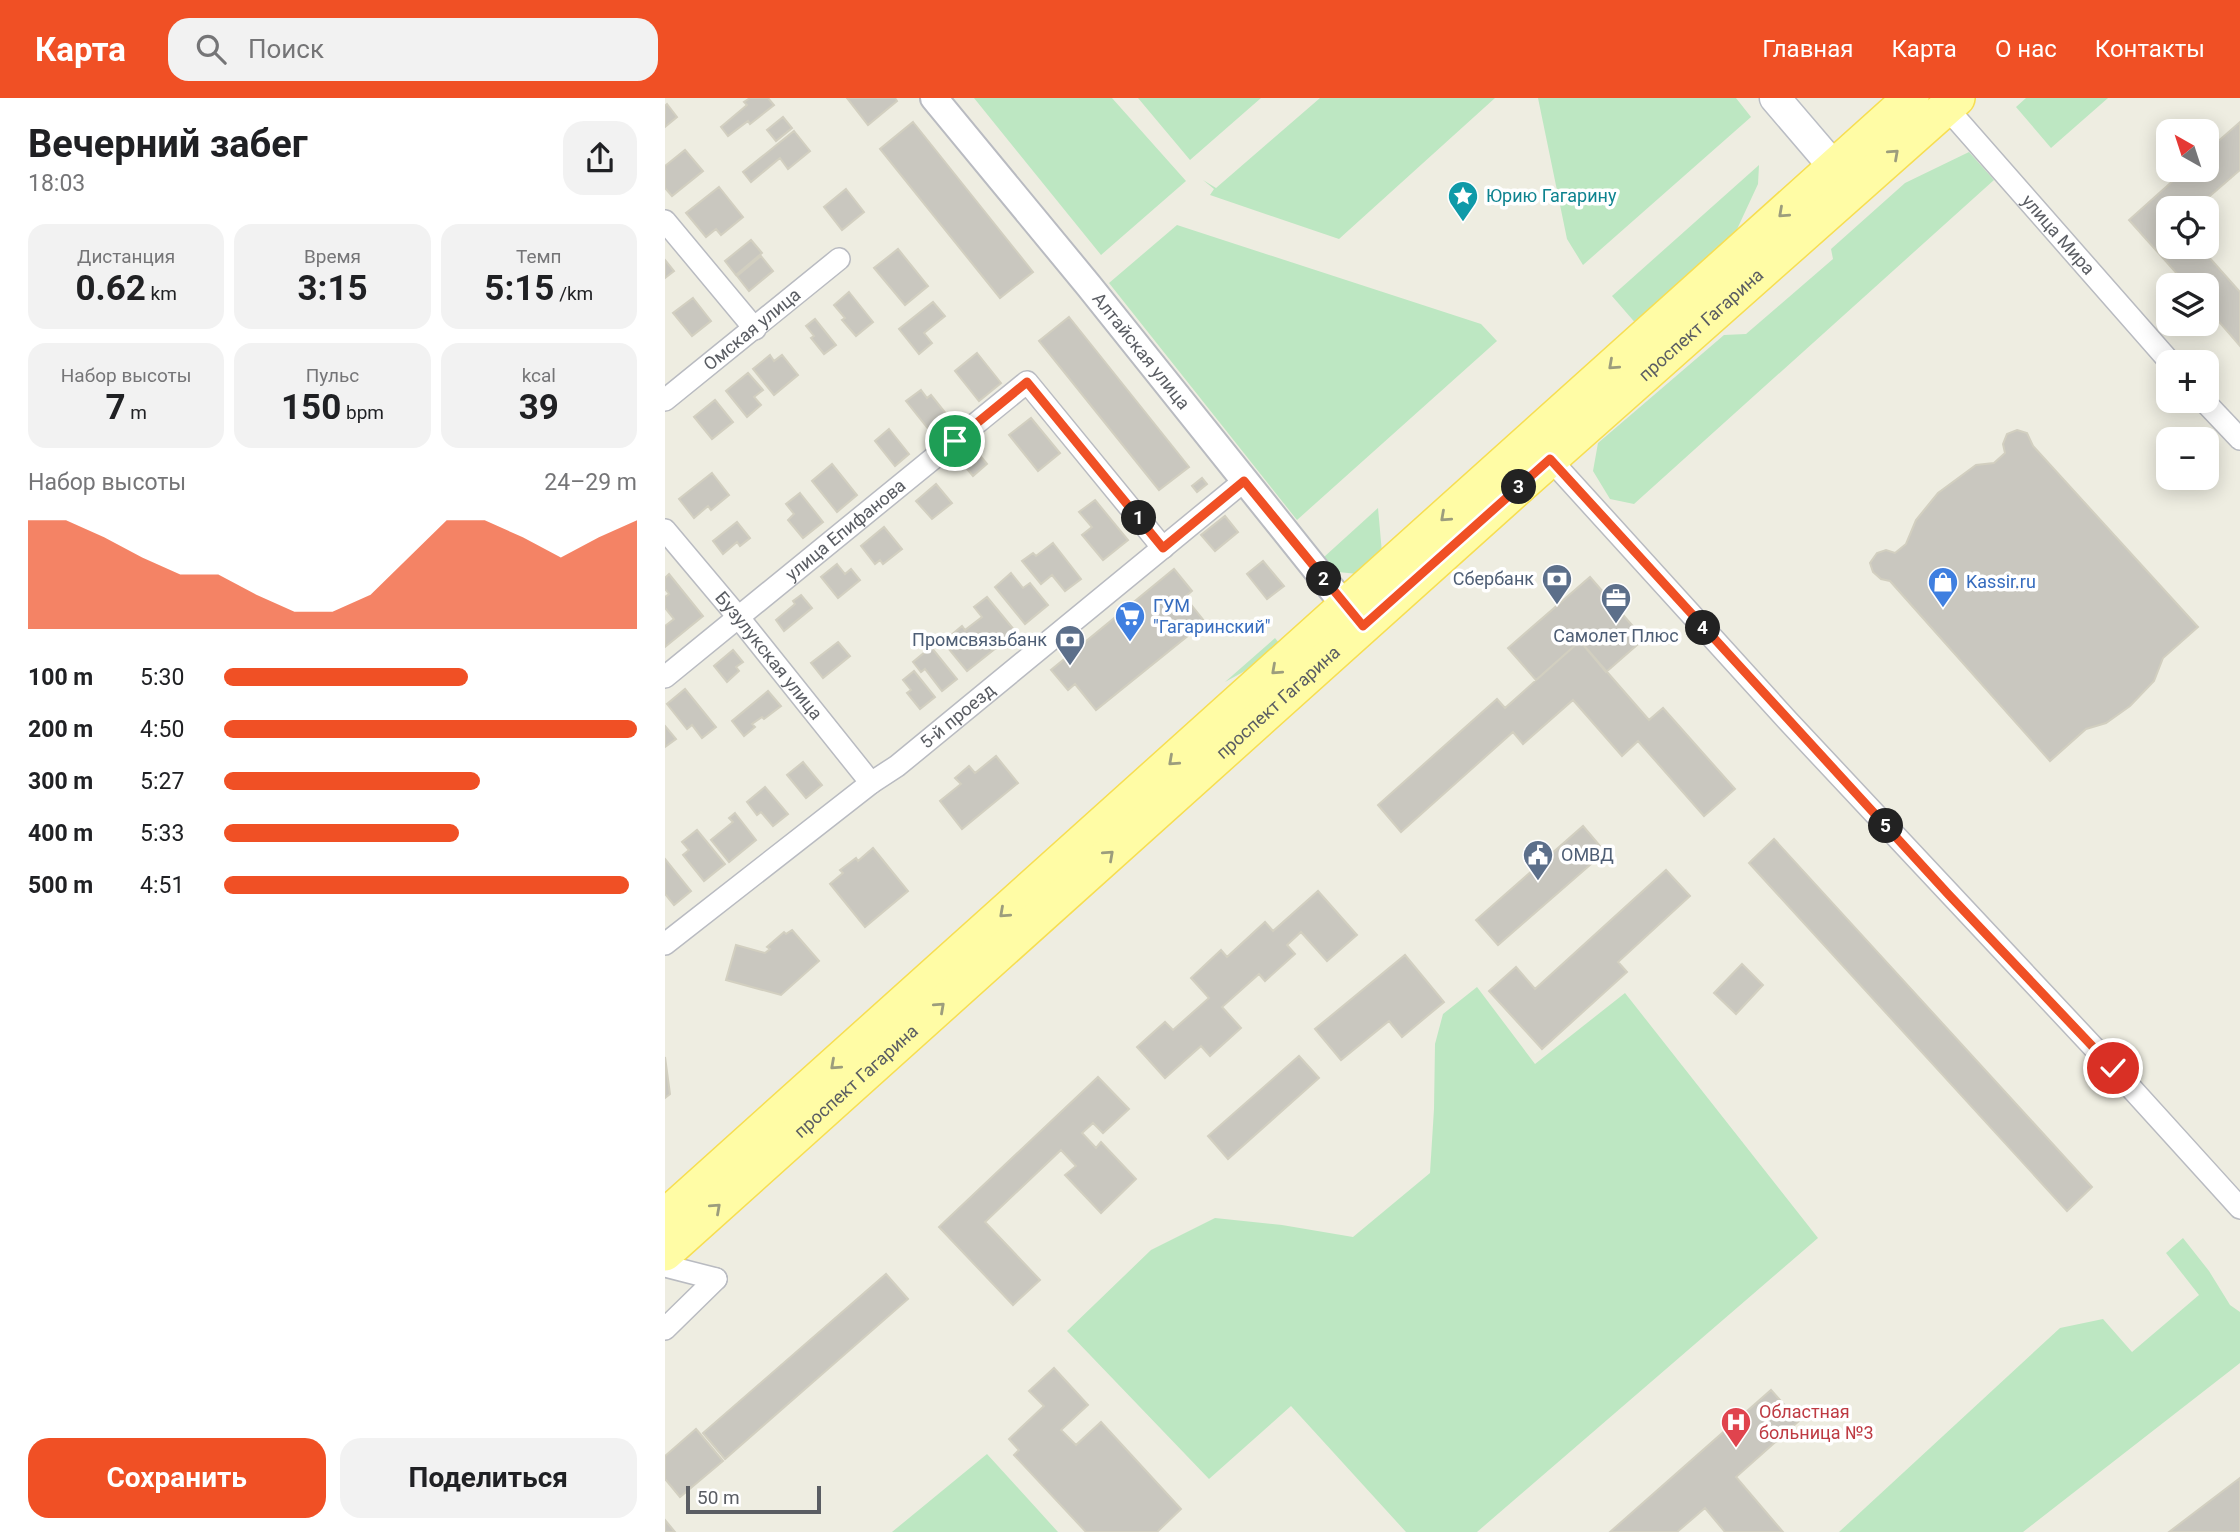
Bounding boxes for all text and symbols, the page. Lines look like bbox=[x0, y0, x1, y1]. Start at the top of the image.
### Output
search box bbox=[168, 18, 658, 81]
text: Карта bbox=[35, 30, 126, 69]
icon: search bbox=[192, 30, 230, 68]
text: Поиск bbox=[248, 34, 324, 64]
text: Главная bbox=[1762, 35, 1853, 63]
text: Карта bbox=[1891, 35, 1957, 63]
text: О нас bbox=[1995, 35, 2057, 63]
text: Контакты bbox=[2095, 35, 2205, 63]
north arrow bbox=[2156, 119, 2219, 182]
map controls bbox=[2156, 119, 2219, 490]
button: share bbox=[563, 121, 637, 195]
text: Вечерний забег bbox=[28, 122, 308, 166]
one-way arrow bbox=[1886, 150, 1899, 162]
text: 18:03 bbox=[28, 170, 85, 197]
place icon: Юрию Гагарину bbox=[1446, 179, 1480, 223]
place label: Юрию Гагарину bbox=[1486, 185, 1617, 206]
street label: улица Мира bbox=[2018, 190, 2099, 279]
button: locate bbox=[2156, 196, 2219, 259]
one-way arrow bbox=[1778, 205, 1791, 217]
text: Дистанция bbox=[77, 245, 175, 268]
text: Время bbox=[304, 245, 361, 268]
text: Темп bbox=[516, 245, 562, 268]
street label: проспект Гагарина bbox=[1634, 264, 1767, 385]
text: 0.62 bbox=[75, 268, 146, 309]
text: 3:15 bbox=[297, 268, 368, 309]
text: 5:15 bbox=[484, 268, 554, 309]
button: layers bbox=[2156, 273, 2219, 336]
text: km bbox=[146, 282, 177, 305]
text: /km bbox=[554, 282, 593, 305]
street label: Омская улица bbox=[699, 284, 804, 375]
street label: Алтайская улица bbox=[1088, 288, 1195, 413]
button: + bbox=[2156, 350, 2219, 413]
one-way arrow bbox=[1609, 357, 1622, 369]
text: Набор высоты bbox=[61, 364, 192, 387]
text: Пульс bbox=[306, 364, 359, 387]
text: kcal bbox=[522, 364, 556, 387]
text: 7 bbox=[105, 387, 126, 428]
text: 150 bbox=[281, 387, 341, 428]
text: 39 bbox=[519, 387, 559, 428]
text: m bbox=[126, 401, 147, 424]
text: bpm bbox=[341, 401, 384, 424]
pin bbox=[925, 411, 985, 471]
icon: arrive bbox=[936, 422, 974, 460]
button: − bbox=[2156, 427, 2219, 490]
text: Набор высоты bbox=[28, 469, 186, 496]
text: 24–29 m bbox=[544, 469, 637, 496]
pin: 3 bbox=[1501, 470, 1537, 504]
street label: улица Епифанова bbox=[781, 474, 910, 584]
text: 3 bbox=[1513, 475, 1524, 498]
pin: 1 bbox=[1121, 500, 1156, 536]
text: 1 bbox=[1133, 506, 1144, 529]
one-way arrow bbox=[1440, 509, 1453, 522]
pin: 2 bbox=[1307, 561, 1341, 596]
bank icon: Сбербанк bbox=[1540, 562, 1574, 606]
shop icon: Kassir.ru bbox=[1926, 565, 1960, 609]
text: 2 bbox=[1318, 567, 1329, 590]
place label: Сбербанк bbox=[1453, 568, 1534, 589]
place label: Kassir.ru bbox=[1966, 571, 2036, 592]
office icon: Самолет Плюс bbox=[1599, 581, 1633, 625]
street label: Бузулукская улица bbox=[711, 587, 827, 724]
place label: ГУМ "Гагаринский" bbox=[1153, 595, 1271, 637]
supermarket icon: ГУМ "Гагаринский" bbox=[1113, 599, 1147, 643]
pin: 4 bbox=[1685, 610, 1721, 646]
text: 4 bbox=[1697, 616, 1708, 639]
bank icon: Промсвязьбанк bbox=[1053, 623, 1087, 667]
place label: Самолет Плюс bbox=[1553, 625, 1679, 646]
place label: Промсвязьбанк bbox=[912, 629, 1047, 650]
street label: проспект Гагарина bbox=[1212, 641, 1344, 763]
one-way arrow bbox=[1271, 662, 1284, 674]
text: 100 m bbox=[28, 664, 93, 691]
text: 5:30 bbox=[140, 664, 184, 691]
street label: 5-й проезд bbox=[916, 679, 999, 753]
text: 200 m bbox=[28, 716, 93, 743]
text: 4:50 bbox=[140, 716, 184, 743]
one-way arrow bbox=[1168, 753, 1181, 765]
text: 300 m bbox=[28, 768, 93, 795]
text: 5:27 bbox=[140, 768, 184, 795]
pin: 5 bbox=[1869, 808, 1903, 844]
text: 5 bbox=[1880, 814, 1891, 837]
text: 400 m bbox=[28, 820, 93, 847]
text: 5:33 bbox=[140, 820, 184, 847]
public building icon: ОМВД bbox=[1521, 838, 1555, 882]
place label: ОМВД bbox=[1561, 844, 1614, 865]
one-way arrow bbox=[1101, 851, 1114, 863]
text: 500 m bbox=[28, 872, 93, 899]
text: 4:51 bbox=[140, 872, 184, 899]
one-way arrow bbox=[999, 905, 1012, 917]
one-way arrow bbox=[932, 1003, 945, 1015]
street label: проспект Гагарина bbox=[790, 1020, 922, 1142]
pin bbox=[2083, 1038, 2143, 1098]
icon: check bbox=[2094, 1049, 2132, 1087]
one-way arrow bbox=[830, 1057, 843, 1069]
one-way arrow bbox=[708, 1204, 721, 1216]
place label: Областная больница №3 bbox=[1759, 1401, 1874, 1443]
hospital icon: Областная больница №3 bbox=[1719, 1405, 1753, 1449]
button: Сохранить bbox=[28, 1438, 326, 1518]
button: Поделиться bbox=[340, 1438, 637, 1518]
scale bar bbox=[686, 1483, 821, 1515]
text: 50 m bbox=[697, 1486, 740, 1509]

